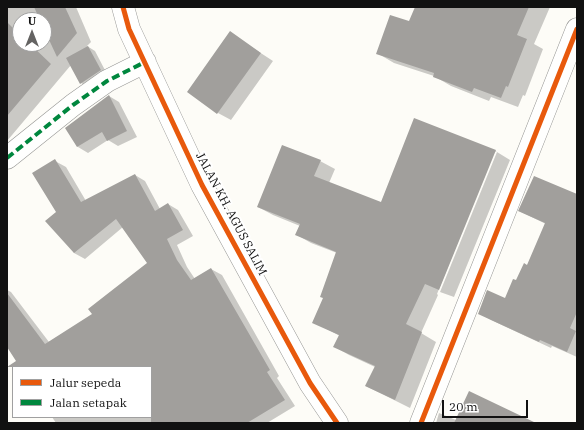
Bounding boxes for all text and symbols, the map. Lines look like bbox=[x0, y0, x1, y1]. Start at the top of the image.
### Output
north arrow bbox=[12, 12, 52, 52]
text: U bbox=[28, 14, 36, 28]
street label: JALAN KH. AGUS SALIM bbox=[192, 150, 270, 278]
legend bbox=[12, 366, 152, 418]
text: Jalur sepeda bbox=[50, 375, 121, 390]
scale bar bbox=[444, 392, 530, 418]
text: Jalan setapak bbox=[50, 395, 127, 410]
text: 20 m bbox=[449, 399, 478, 414]

